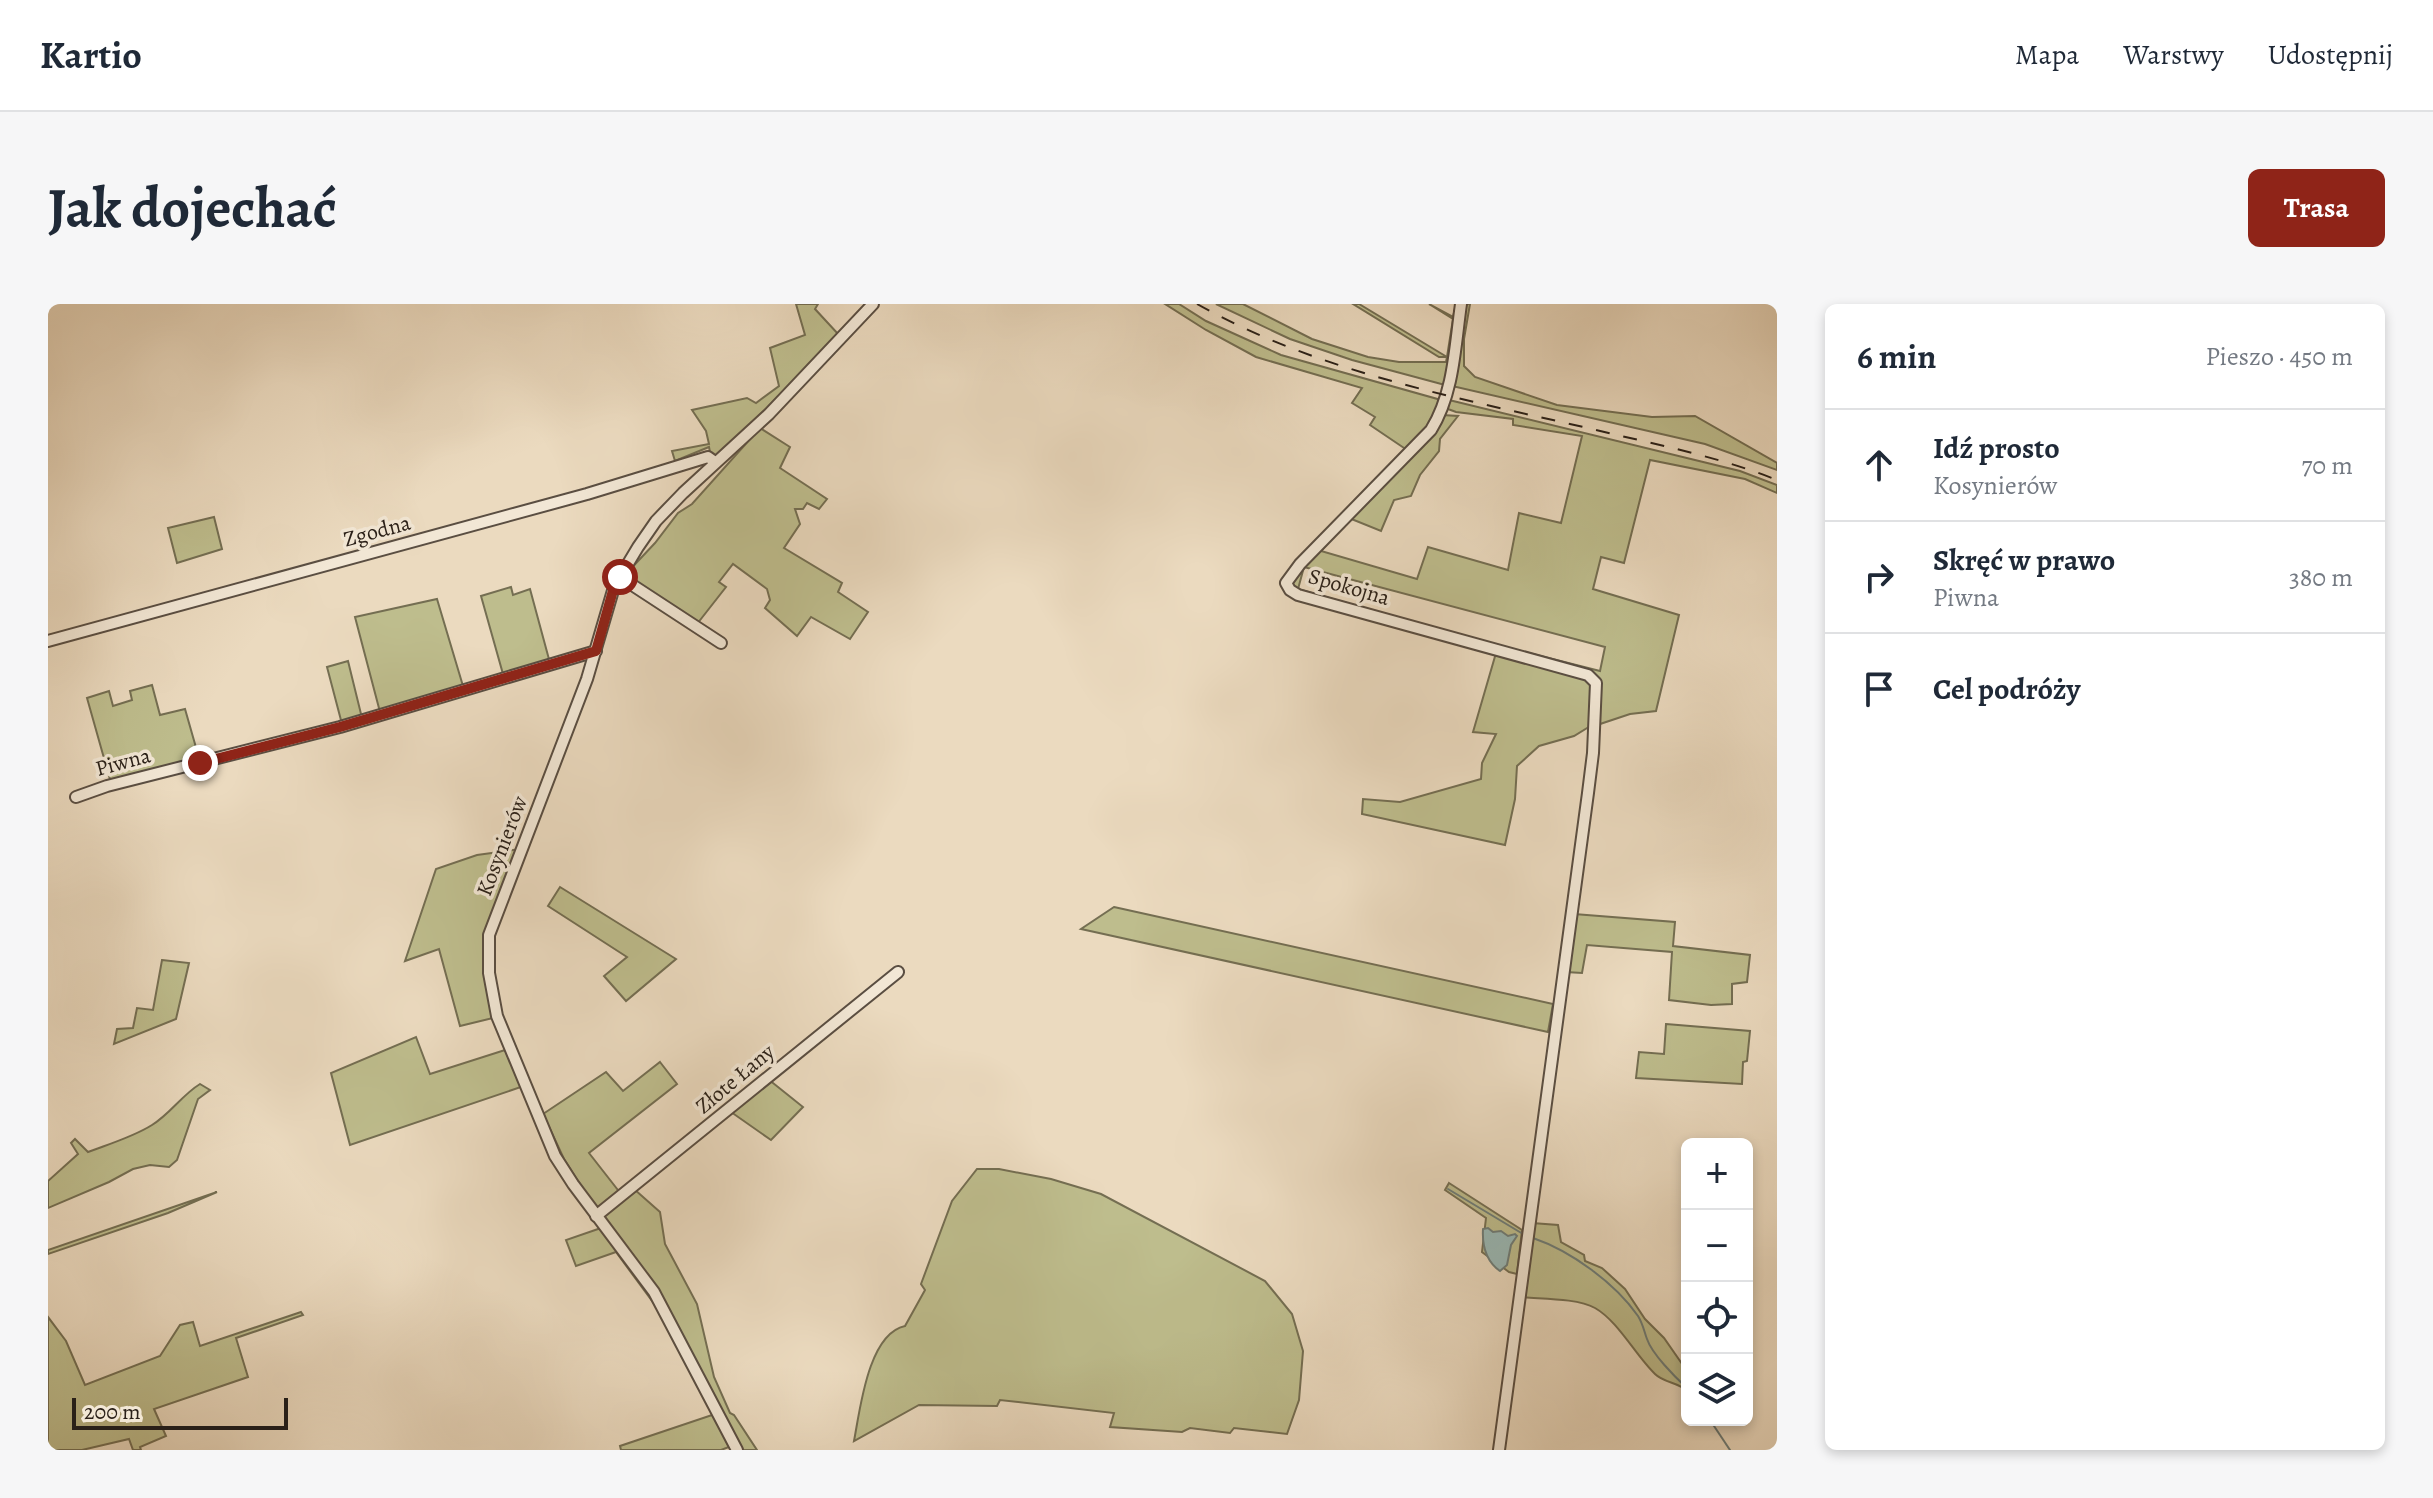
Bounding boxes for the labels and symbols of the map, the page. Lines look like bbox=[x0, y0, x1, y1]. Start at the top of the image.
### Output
street label: Zgodna bbox=[340, 507, 415, 554]
route start bbox=[602, 559, 638, 595]
street label: Spokojna bbox=[1305, 561, 1394, 613]
street label: Piwna bbox=[92, 740, 155, 784]
route end bbox=[182, 745, 218, 781]
street label: Kosynierów bbox=[469, 791, 535, 900]
street label: Złote Łany bbox=[689, 1037, 781, 1121]
scale bar bbox=[72, 1394, 288, 1430]

